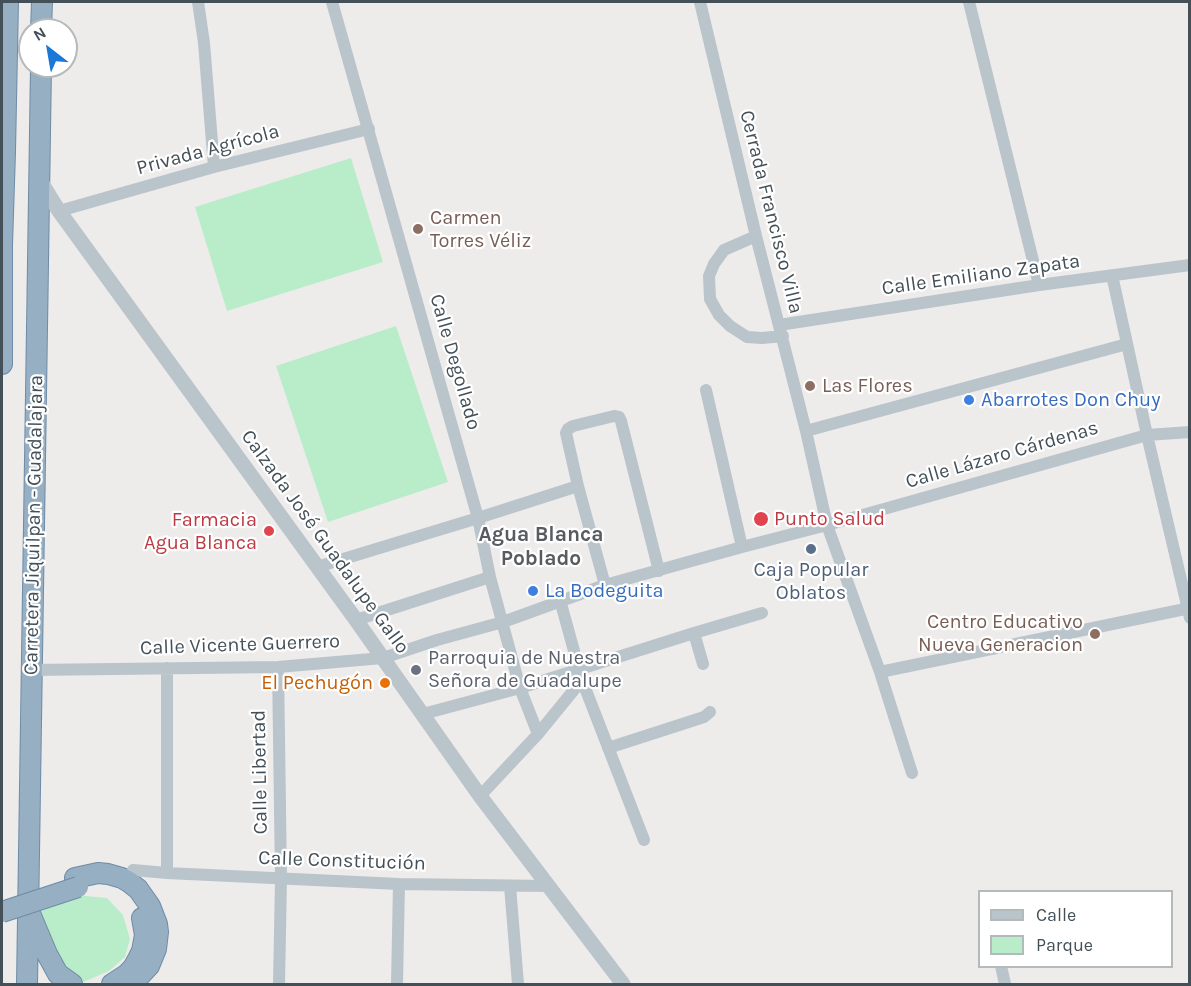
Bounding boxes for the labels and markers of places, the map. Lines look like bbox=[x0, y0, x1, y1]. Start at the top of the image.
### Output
place label: Carmen Torres Véliz bbox=[430, 206, 531, 253]
marker: Carmen Torres Véliz bbox=[411, 222, 425, 236]
place label: Las Flores bbox=[822, 374, 913, 398]
marker: Las Flores bbox=[803, 379, 817, 393]
place label: Abarrotes Don Chuy bbox=[981, 388, 1160, 412]
marker: Abarrotes Don Chuy bbox=[962, 393, 976, 407]
place label: Punto Salud bbox=[774, 507, 885, 531]
place label: Farmacia Agua Blanca bbox=[144, 508, 257, 555]
marker: Punto Salud bbox=[752, 510, 770, 528]
marker: Farmacia Agua Blanca bbox=[262, 524, 276, 538]
marker: Caja Popular Oblatos bbox=[804, 542, 818, 556]
place label: Caja Popular Oblatos bbox=[754, 558, 868, 605]
place label: La Bodeguita bbox=[545, 579, 663, 603]
marker: La Bodeguita bbox=[526, 584, 540, 598]
place label: Centro Educativo Nueva Generacion bbox=[918, 610, 1083, 657]
marker: Centro Educativo Nueva Generacion bbox=[1088, 627, 1102, 641]
place label: Parroquia de Nuestra Señora de Guadalupe bbox=[428, 646, 622, 693]
marker: Parroquia de Nuestra Señora de Guadalupe bbox=[409, 663, 423, 677]
place label: El Pechugón bbox=[261, 671, 373, 695]
marker: El Pechugón bbox=[378, 676, 392, 690]

